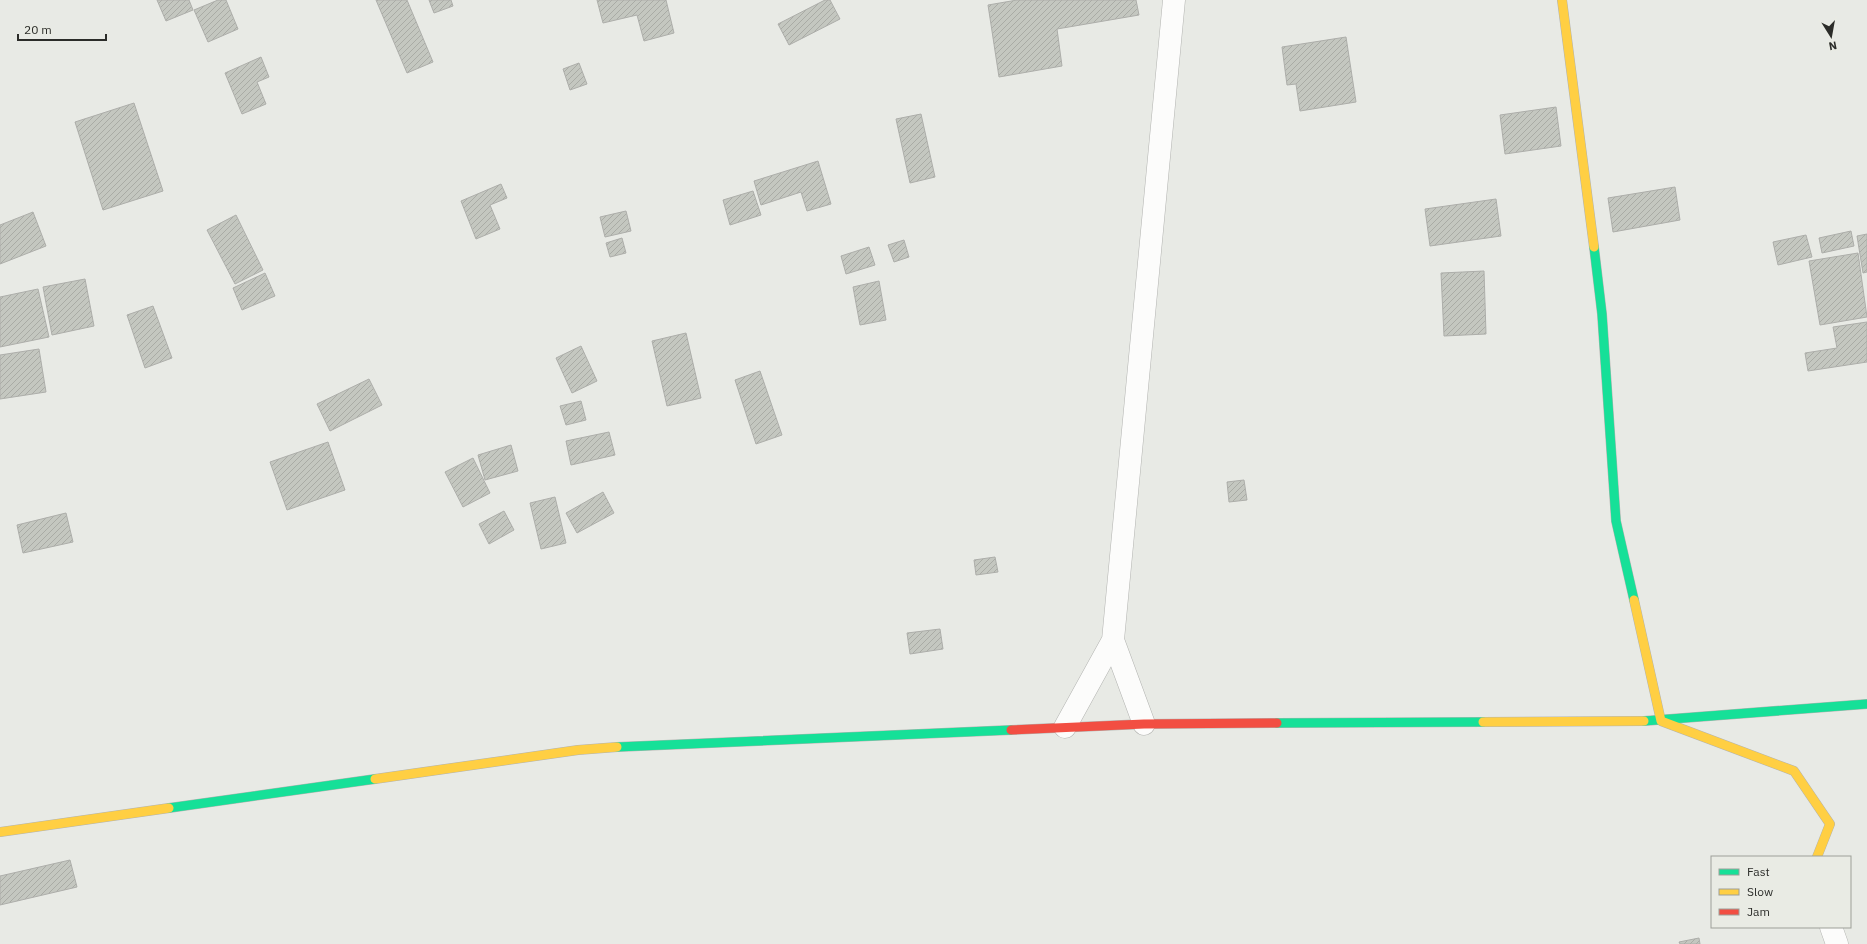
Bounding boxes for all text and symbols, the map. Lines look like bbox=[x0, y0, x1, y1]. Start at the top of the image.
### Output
scale bar bbox=[18, 16, 106, 42]
north arrow bbox=[1811, 16, 1851, 56]
text: 20 m bbox=[24, 22, 52, 37]
text: N bbox=[1828, 38, 1838, 53]
legend bbox=[1711, 856, 1851, 928]
text: Fast bbox=[1747, 864, 1770, 879]
text: Slow bbox=[1747, 884, 1773, 899]
text: Jam bbox=[1747, 904, 1770, 919]

